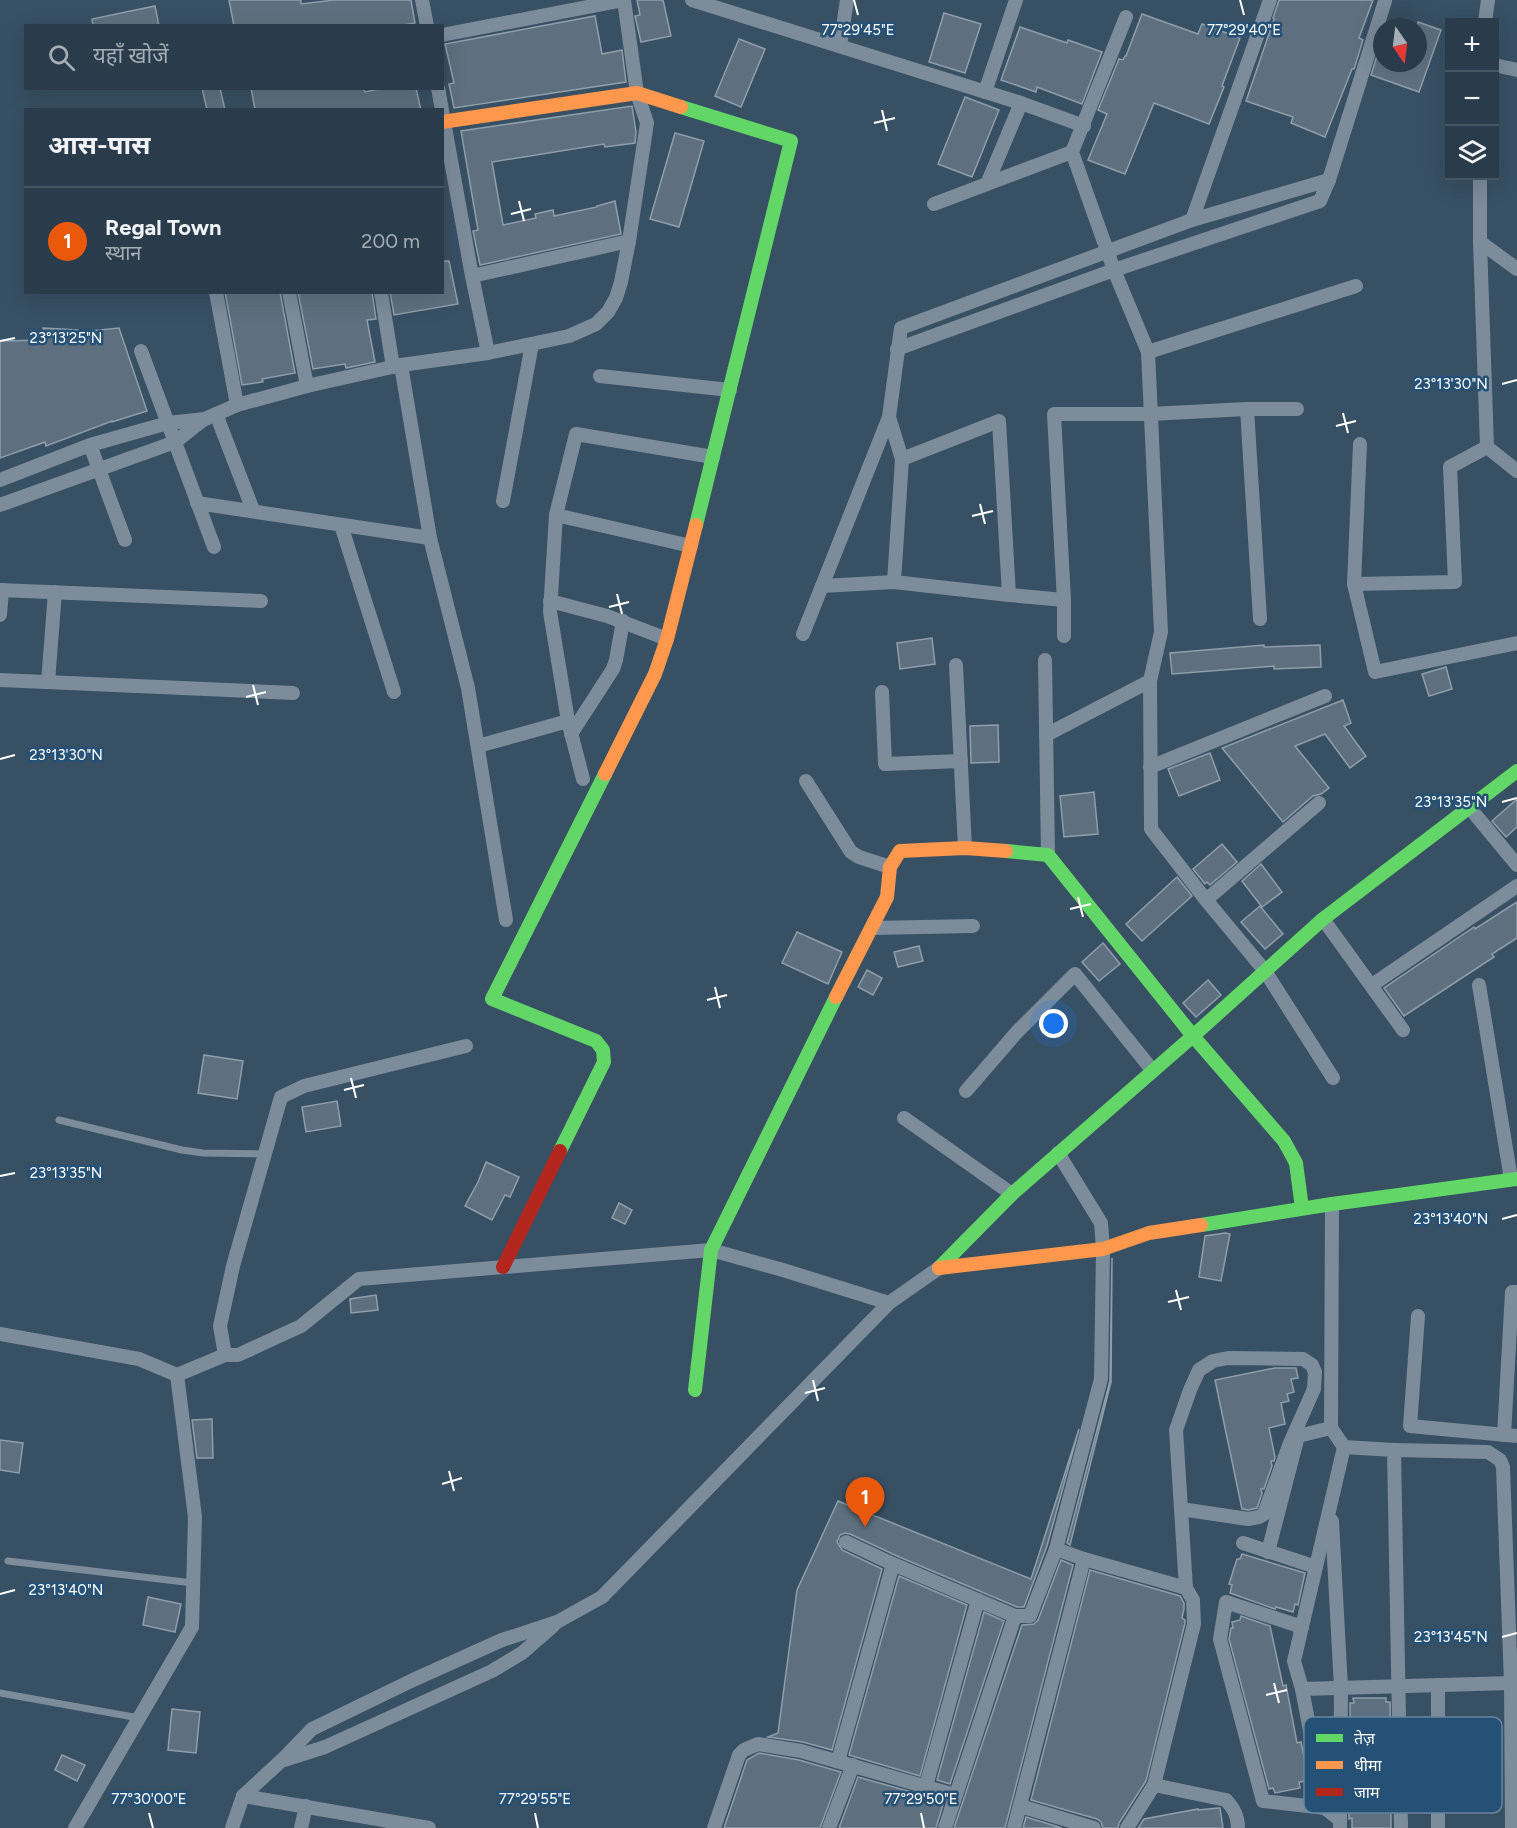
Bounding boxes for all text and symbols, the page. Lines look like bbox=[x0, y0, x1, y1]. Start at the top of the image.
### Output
north arrow bbox=[1373, 18, 1427, 72]
map controls bbox=[1445, 18, 1499, 180]
button: + bbox=[1445, 18, 1499, 72]
text: 77°29'45"E bbox=[821, 21, 895, 39]
text: 77°29'40"E bbox=[1207, 21, 1281, 39]
search box bbox=[24, 24, 444, 90]
icon: search bbox=[45, 41, 78, 74]
text: यहाँ खोजें bbox=[93, 42, 169, 69]
button: − bbox=[1445, 72, 1499, 126]
button: layers bbox=[1445, 126, 1499, 180]
text: आस-पास bbox=[48, 129, 150, 161]
text: Regal Town bbox=[105, 214, 222, 241]
text: 1 bbox=[63, 229, 72, 253]
text: 200 m bbox=[361, 229, 420, 253]
text: स्थान bbox=[105, 241, 141, 265]
text: 23°13'25"N bbox=[30, 329, 102, 347]
text: 23°13'30"N bbox=[1414, 375, 1488, 393]
text: 23°13'30"N bbox=[29, 746, 103, 764]
text: 23°13'35"N bbox=[1415, 793, 1487, 811]
your location bbox=[1039, 1009, 1068, 1038]
text: 23°13'35"N bbox=[30, 1164, 102, 1182]
text: 23°13'40"N bbox=[1414, 1210, 1488, 1228]
pin: 1 bbox=[846, 1478, 884, 1527]
text: 23°13'40"N bbox=[29, 1581, 103, 1599]
text: 23°13'45"N bbox=[1414, 1628, 1488, 1646]
legend bbox=[1304, 1717, 1502, 1813]
text: तेज़ bbox=[1354, 1729, 1376, 1748]
text: धीमा bbox=[1354, 1756, 1383, 1775]
text: जाम bbox=[1354, 1783, 1380, 1802]
text: 77°30'00"E bbox=[111, 1790, 187, 1808]
text: 77°29'55"E bbox=[499, 1790, 571, 1808]
text: 77°29'50"E bbox=[884, 1790, 958, 1808]

